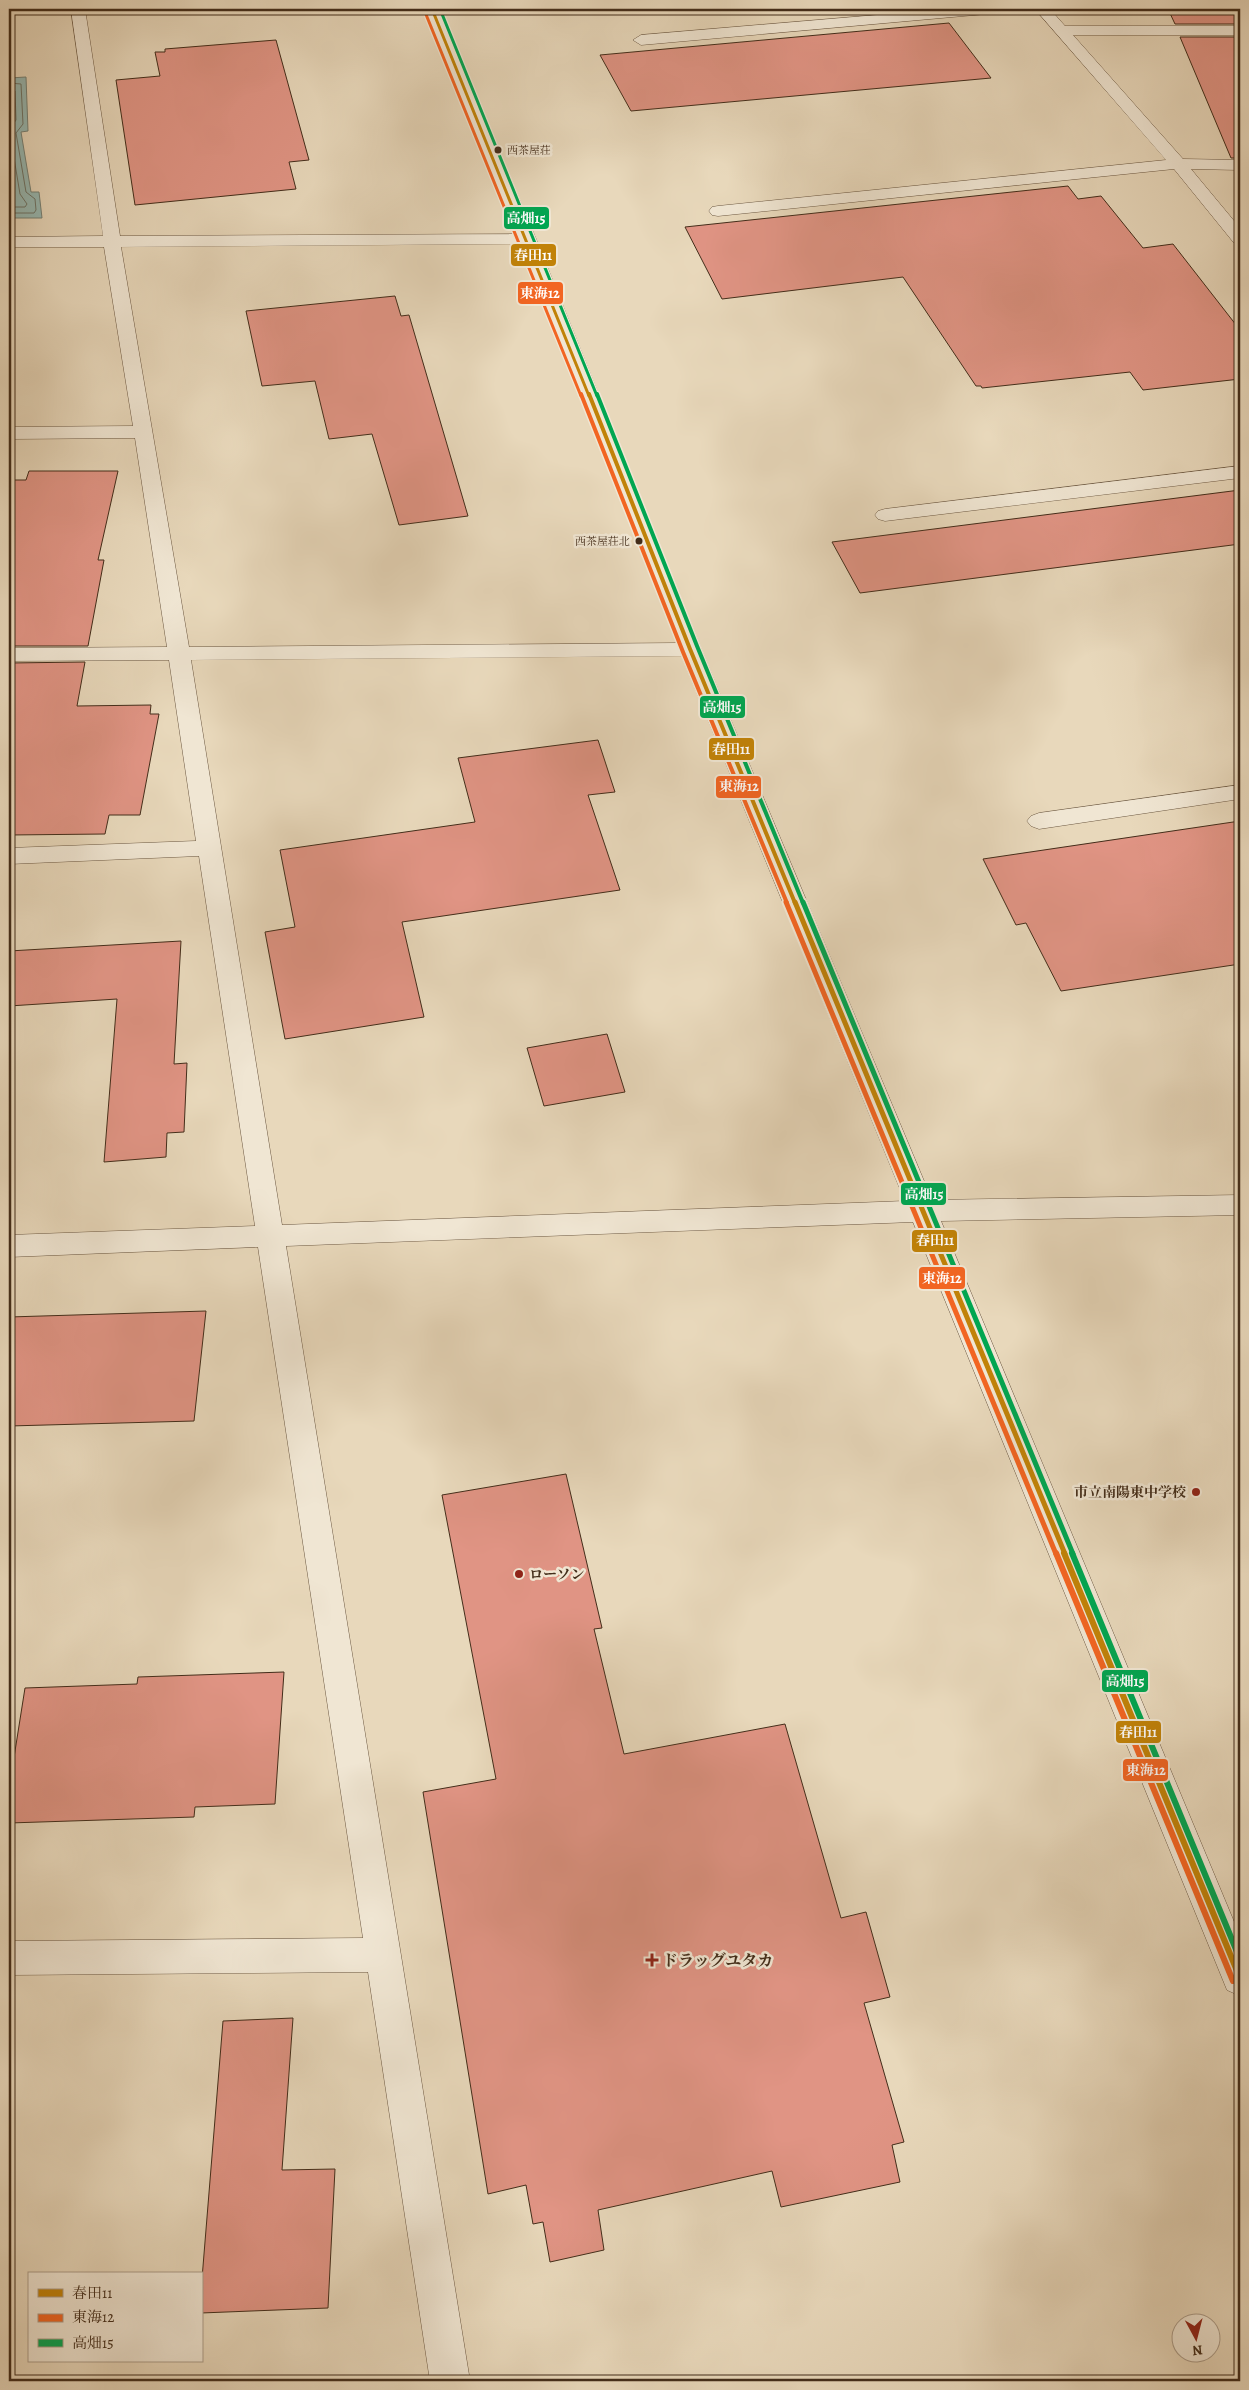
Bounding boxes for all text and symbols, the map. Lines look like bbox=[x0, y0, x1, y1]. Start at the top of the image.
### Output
place label: 西茶屋荘 bbox=[507, 143, 551, 158]
marker: 西茶屋荘 bbox=[493, 145, 503, 155]
line badge: 高畑15 bbox=[503, 206, 550, 230]
text: 高畑15 bbox=[507, 209, 546, 228]
line badge: 春田11 bbox=[510, 243, 557, 267]
text: 春田11 bbox=[514, 246, 552, 265]
line badge: 東海12 bbox=[517, 281, 564, 305]
text: 東海12 bbox=[520, 284, 560, 303]
place label: 西茶屋荘北 bbox=[575, 534, 630, 549]
marker: 西茶屋荘北 bbox=[634, 536, 644, 546]
line badge: 高畑15 bbox=[699, 695, 746, 719]
text: 高畑15 bbox=[703, 698, 742, 717]
line badge: 春田11 bbox=[708, 737, 755, 761]
text: 春田11 bbox=[712, 740, 750, 759]
line badge: 東海12 bbox=[715, 775, 762, 799]
text: 東海12 bbox=[719, 777, 759, 796]
line badge: 高畑15 bbox=[900, 1182, 947, 1206]
text: 高畑15 bbox=[905, 1185, 944, 1204]
line badge: 春田11 bbox=[911, 1229, 958, 1253]
text: 春田11 bbox=[916, 1231, 954, 1250]
line badge: 東海12 bbox=[918, 1266, 966, 1290]
text: 東海12 bbox=[922, 1269, 962, 1288]
place label: 市立南陽東中学校 bbox=[1074, 1483, 1186, 1502]
marker: 市立南陽東中学校 bbox=[1190, 1486, 1202, 1498]
place label: ローソン bbox=[529, 1565, 584, 1584]
marker: ローソン bbox=[513, 1568, 525, 1580]
line badge: 高畑15 bbox=[1101, 1669, 1149, 1693]
text: 高畑15 bbox=[1106, 1672, 1145, 1691]
line badge: 春田11 bbox=[1115, 1720, 1162, 1744]
text: 春田11 bbox=[1119, 1723, 1157, 1742]
line badge: 東海12 bbox=[1122, 1758, 1169, 1782]
text: 東海12 bbox=[1126, 1761, 1166, 1780]
place label: ドラッグユタカ bbox=[662, 1950, 773, 1972]
marker: ドラッグユタカ bbox=[646, 1954, 658, 1966]
legend bbox=[28, 2272, 202, 2362]
text: 春田11 bbox=[72, 2283, 112, 2303]
text: 東海12 bbox=[72, 2307, 114, 2327]
north arrow bbox=[1172, 2312, 1222, 2362]
text: 高畑15 bbox=[72, 2333, 114, 2353]
text: N bbox=[1191, 2340, 1204, 2360]

